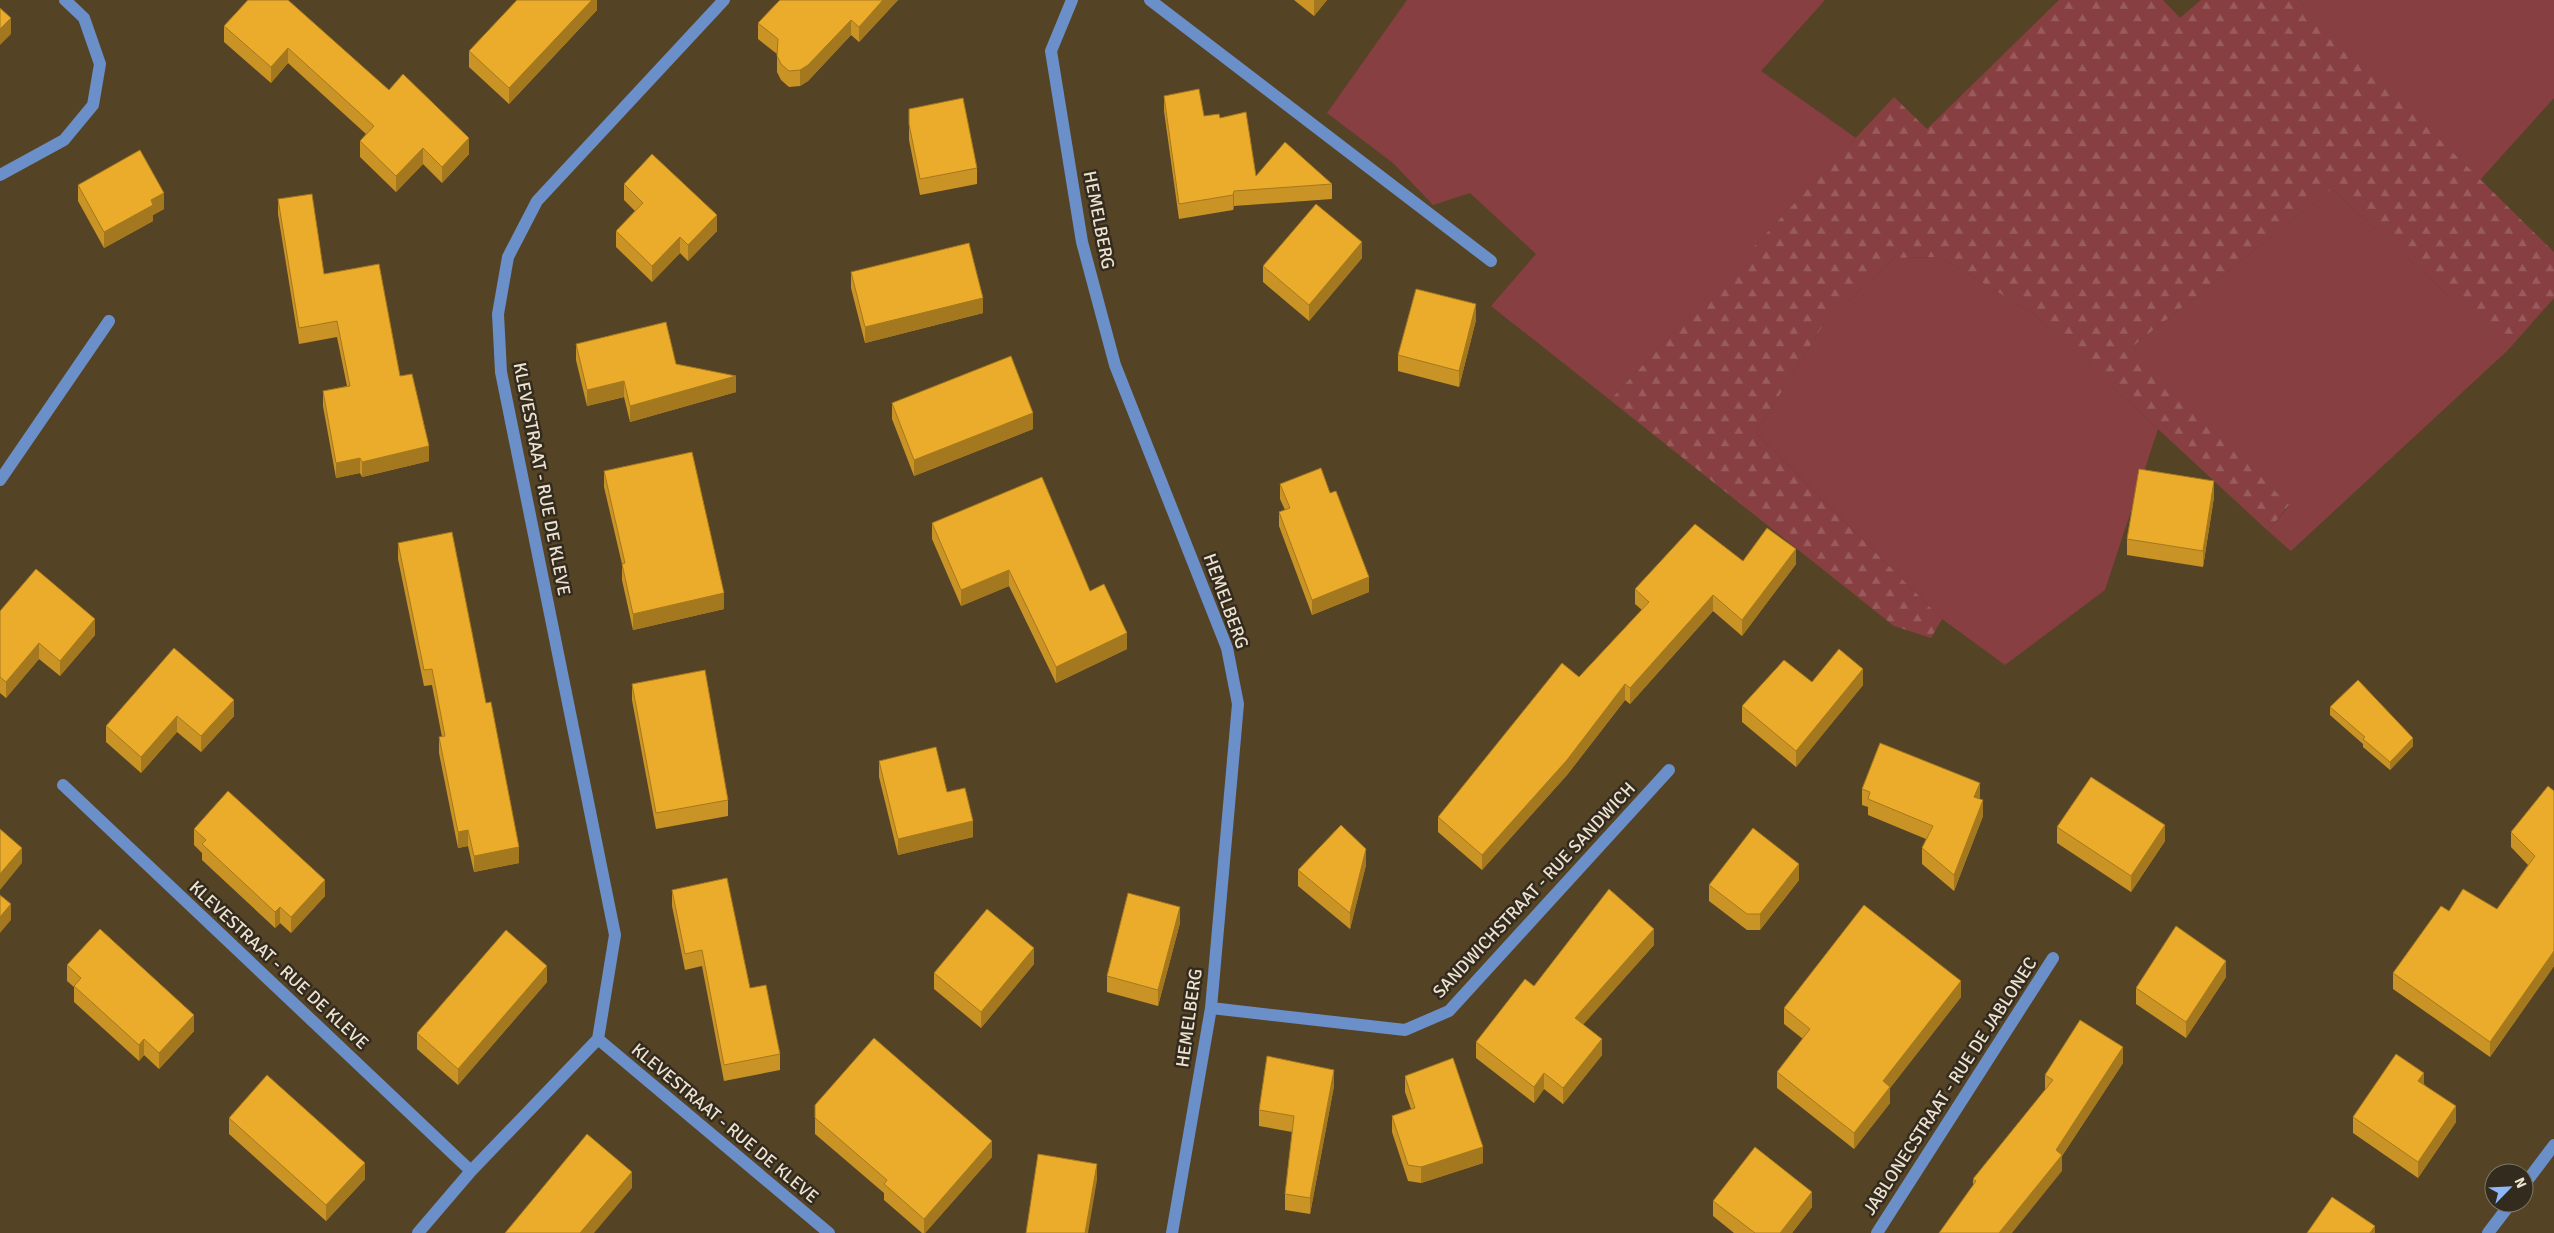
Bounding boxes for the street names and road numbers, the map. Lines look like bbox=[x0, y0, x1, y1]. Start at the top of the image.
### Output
street label: HEMELBERG bbox=[1079, 169, 1119, 271]
street label: KLEVESTRAAT - RUE DE KLEVE bbox=[509, 361, 575, 597]
street label: HEMELBERG bbox=[1199, 551, 1253, 651]
street label: SANDWICHSTRAAT - RUE SANDWICH bbox=[1428, 778, 1640, 1002]
street label: KLEVESTRAAT - RUE DE KLEVE bbox=[185, 876, 373, 1054]
street label: JABLONECSTRAAT - RUE DE JABLONEC bbox=[1858, 953, 2042, 1219]
street label: HEMELBERG bbox=[1171, 967, 1207, 1069]
street label: KLEVESTRAAT - RUE DE KLEVE bbox=[627, 1038, 823, 1208]

